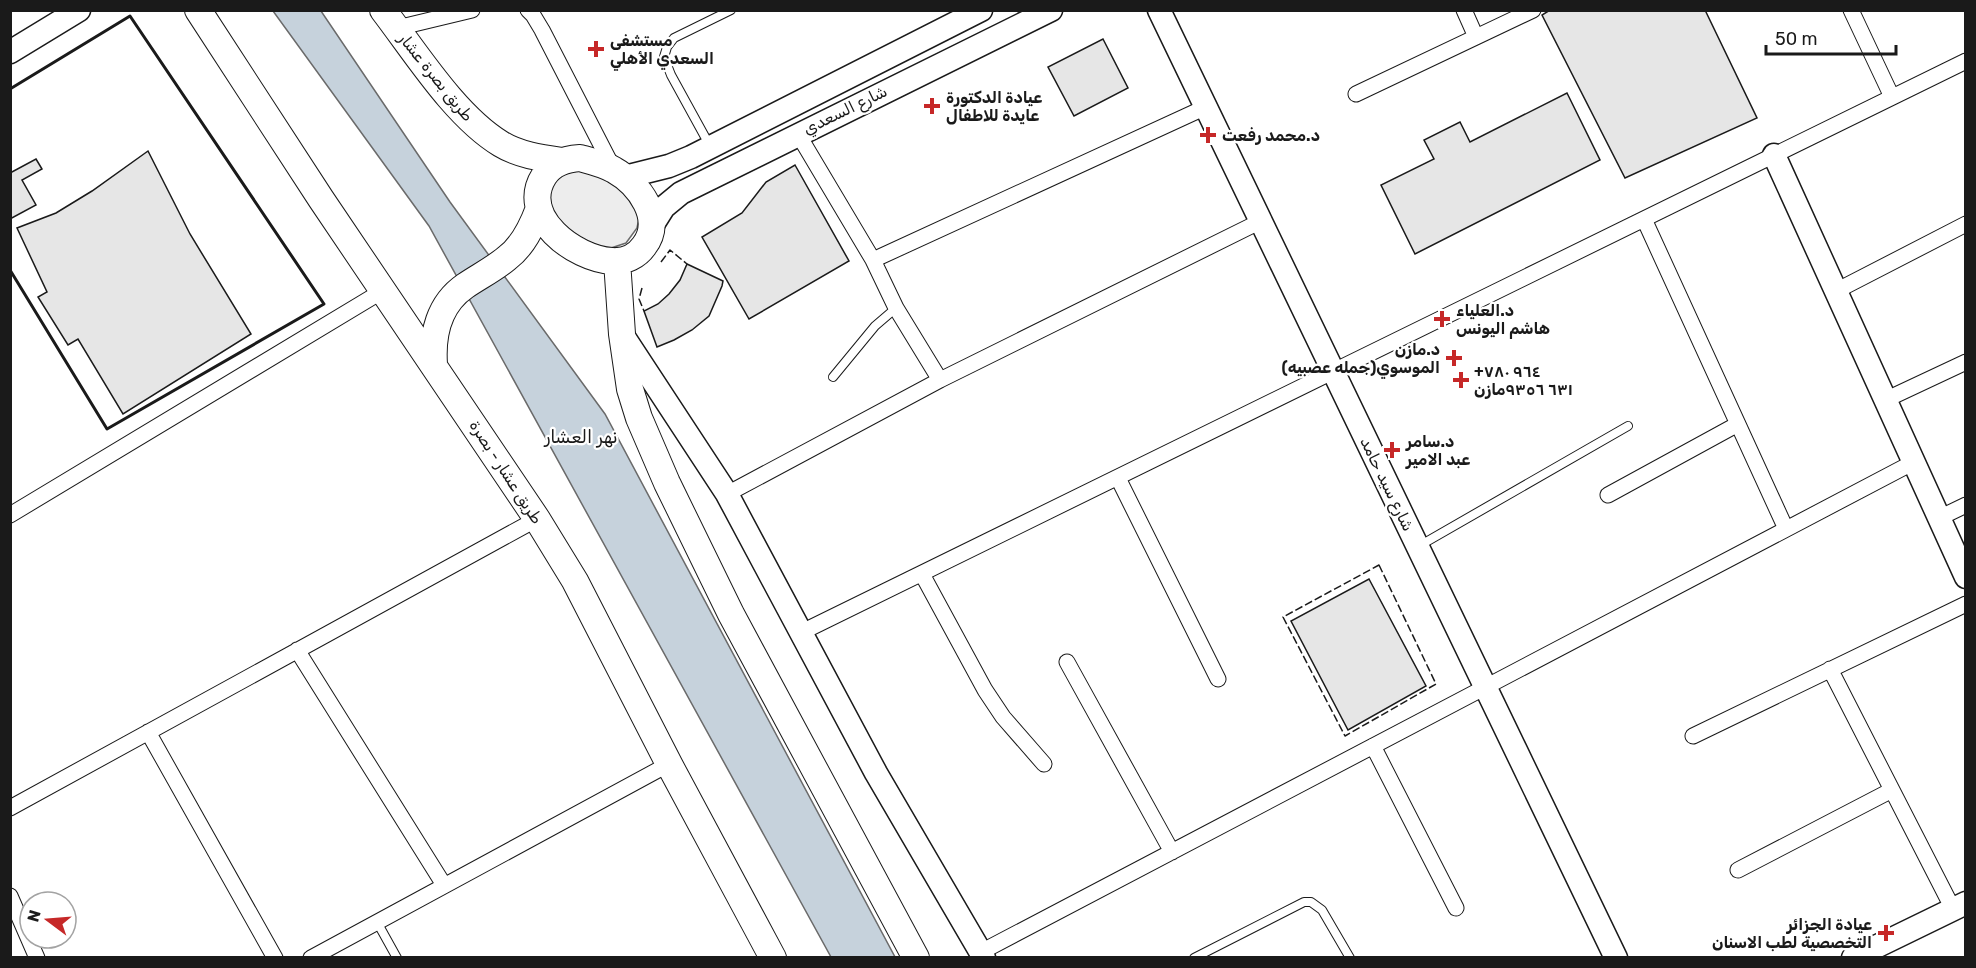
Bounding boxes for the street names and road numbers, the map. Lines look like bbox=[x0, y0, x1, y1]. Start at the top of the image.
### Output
street label: طريق بصرة عشار bbox=[393, 28, 477, 126]
street label: شارع السعدي bbox=[800, 82, 891, 140]
street label: طريق عشار - بصرة bbox=[465, 417, 547, 528]
street label: شارع سيد حامد bbox=[1354, 434, 1418, 535]

